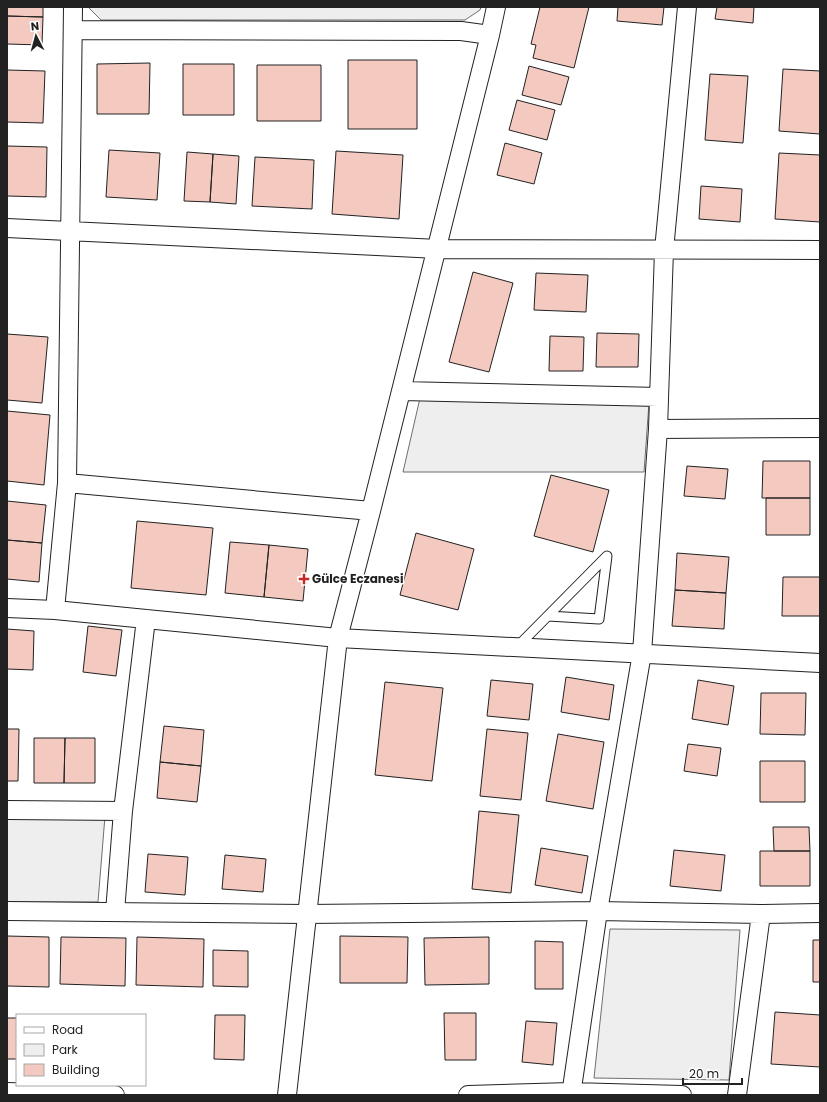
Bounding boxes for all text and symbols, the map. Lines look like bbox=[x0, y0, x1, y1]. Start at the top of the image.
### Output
north arrow bbox=[16, 16, 56, 56]
text: N bbox=[30, 18, 40, 34]
place label: Gülce Eczanesi bbox=[312, 570, 404, 587]
marker: Gülce Eczanesi bbox=[299, 574, 309, 584]
legend bbox=[16, 1014, 146, 1086]
text: Road bbox=[52, 1021, 83, 1038]
text: Park bbox=[52, 1041, 79, 1058]
scale bar bbox=[683, 1060, 742, 1086]
text: Building bbox=[52, 1061, 100, 1078]
text: 20 m bbox=[689, 1065, 719, 1082]

